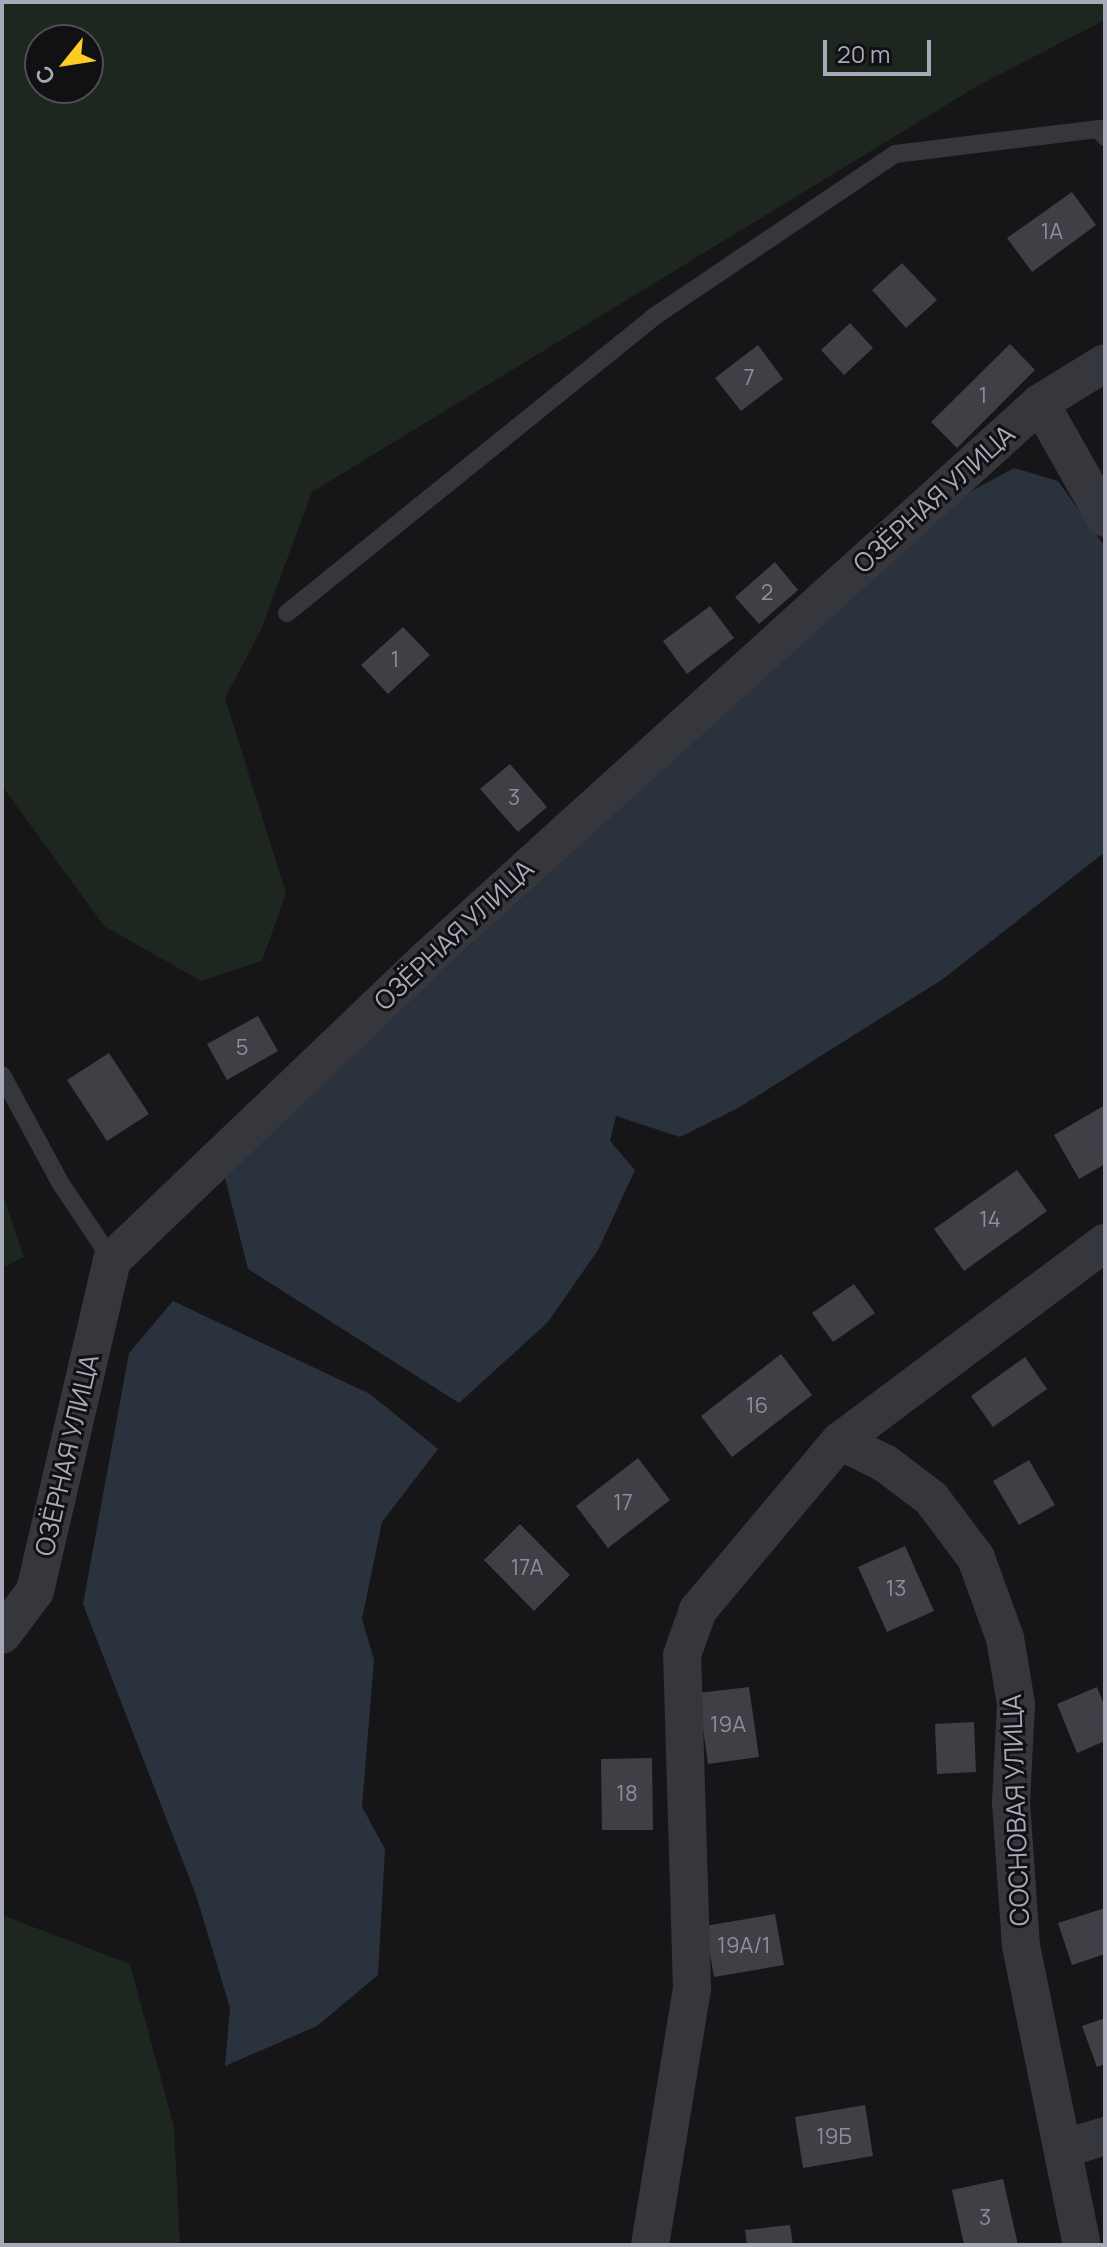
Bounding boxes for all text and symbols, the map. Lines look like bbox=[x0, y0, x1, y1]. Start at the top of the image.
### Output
north arrow bbox=[24, 24, 104, 104]
scale bar bbox=[827, 24, 935, 74]
text: 20 m bbox=[837, 37, 890, 70]
text: С bbox=[28, 60, 62, 90]
house number: 1А bbox=[1041, 219, 1063, 245]
house number: 7 bbox=[743, 365, 755, 391]
house number: 1 bbox=[979, 383, 987, 409]
street label: ОЗЁРНАЯ УЛИЦА bbox=[847, 418, 1021, 580]
house number: 2 bbox=[761, 580, 773, 606]
house number: 1 bbox=[391, 647, 399, 673]
house number: 3 bbox=[508, 785, 520, 811]
street label: ОЗЁРНАЯ УЛИЦА bbox=[368, 853, 540, 1017]
house number: 5 bbox=[236, 1035, 248, 1061]
house number: 14 bbox=[979, 1207, 1001, 1233]
street label: ОЗЁРНАЯ УЛИЦА bbox=[29, 1351, 105, 1559]
house number: 16 bbox=[746, 1393, 768, 1419]
house number: 17 bbox=[613, 1490, 633, 1516]
house number: 17А bbox=[511, 1555, 543, 1581]
house number: 13 bbox=[886, 1576, 906, 1602]
street label: СОСНОВАЯ УЛИЦА bbox=[996, 1693, 1036, 1927]
house number: 19А bbox=[710, 1712, 746, 1738]
house number: 18 bbox=[616, 1781, 638, 1807]
house number: 19А/1 bbox=[717, 1933, 771, 1959]
house number: 19Б bbox=[816, 2124, 852, 2150]
house number: 3 bbox=[979, 2205, 991, 2231]

